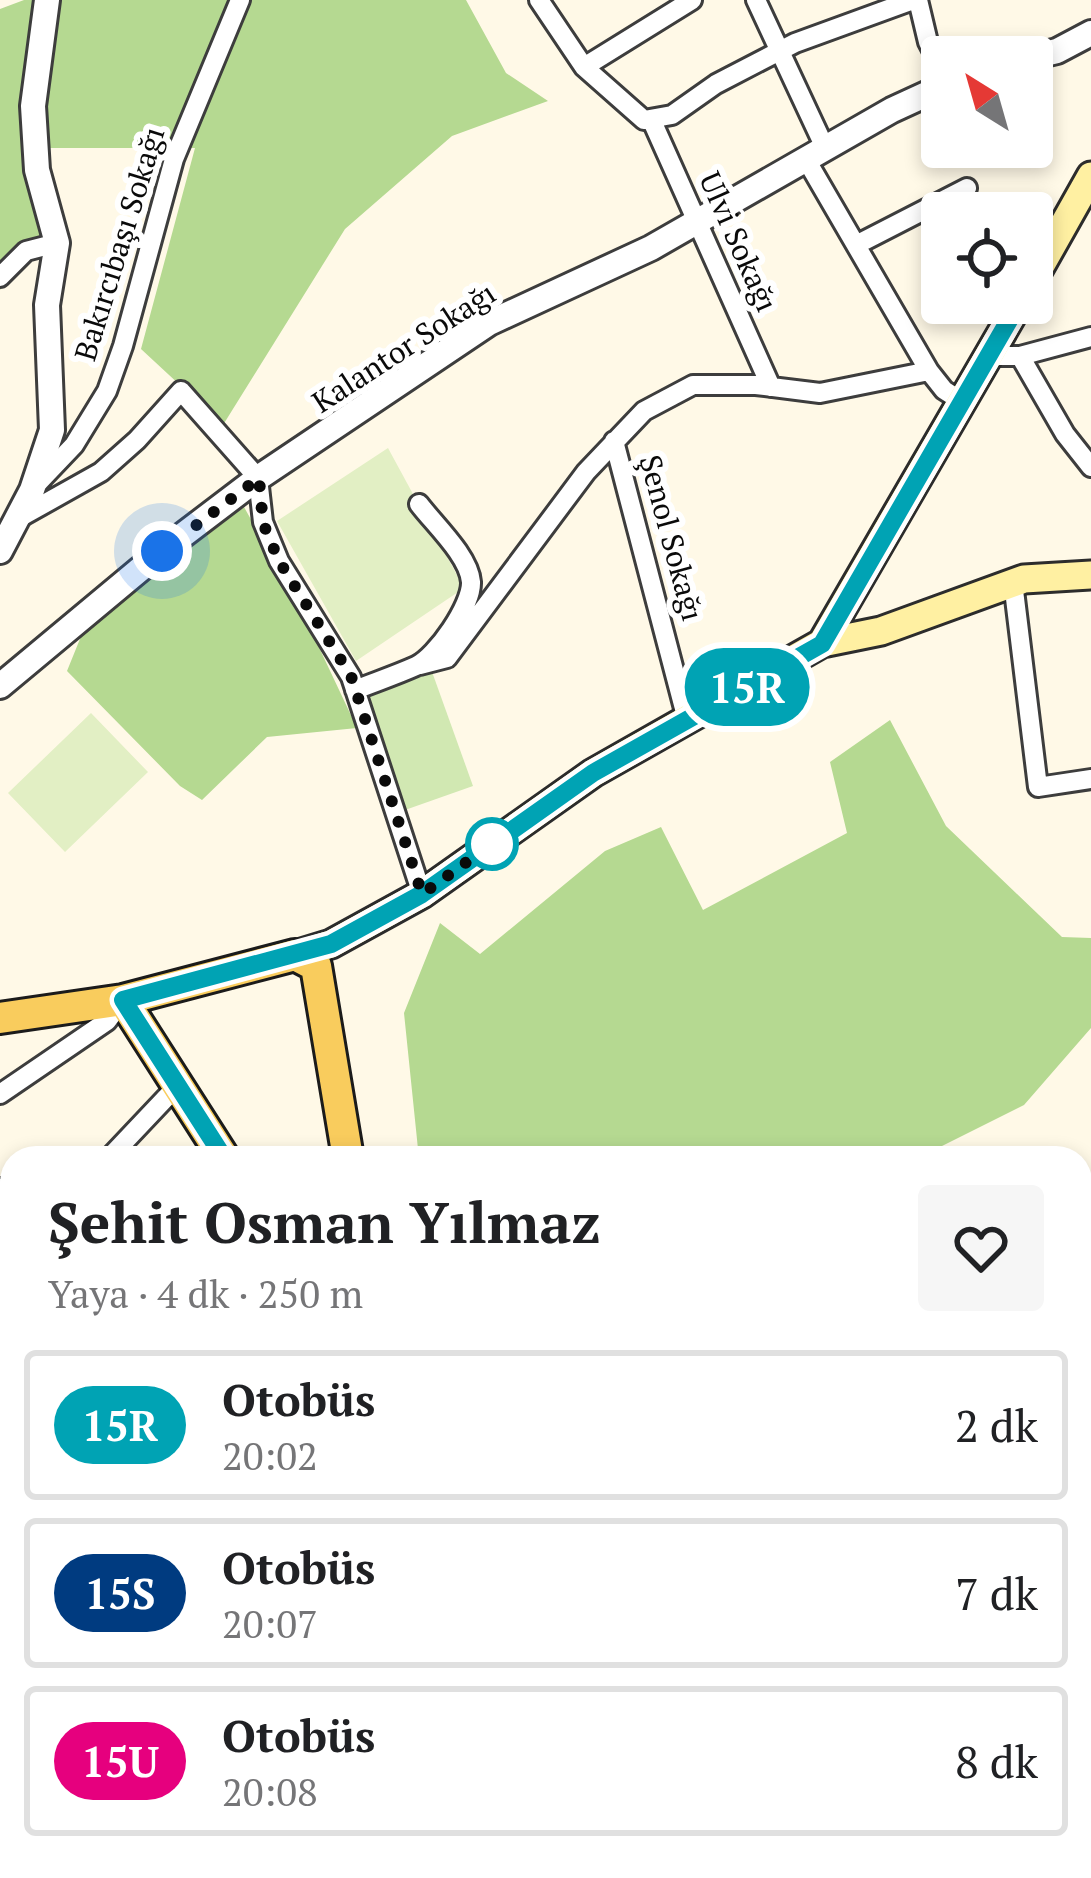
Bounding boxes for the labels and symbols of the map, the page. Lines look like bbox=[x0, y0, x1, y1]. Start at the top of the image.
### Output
north arrow bbox=[921, 36, 1053, 168]
street label: Bakırcıbaşı Sokağı bbox=[65, 122, 174, 365]
street label: Ulvi Sokağı bbox=[690, 165, 787, 318]
street label: Kalantor Sokağı bbox=[304, 273, 503, 421]
street label: Şenol Sokağı bbox=[631, 450, 713, 625]
your location bbox=[132, 521, 192, 581]
line badge: 15R bbox=[678, 648, 816, 726]
unlabelled marker bbox=[467, 819, 517, 869]

